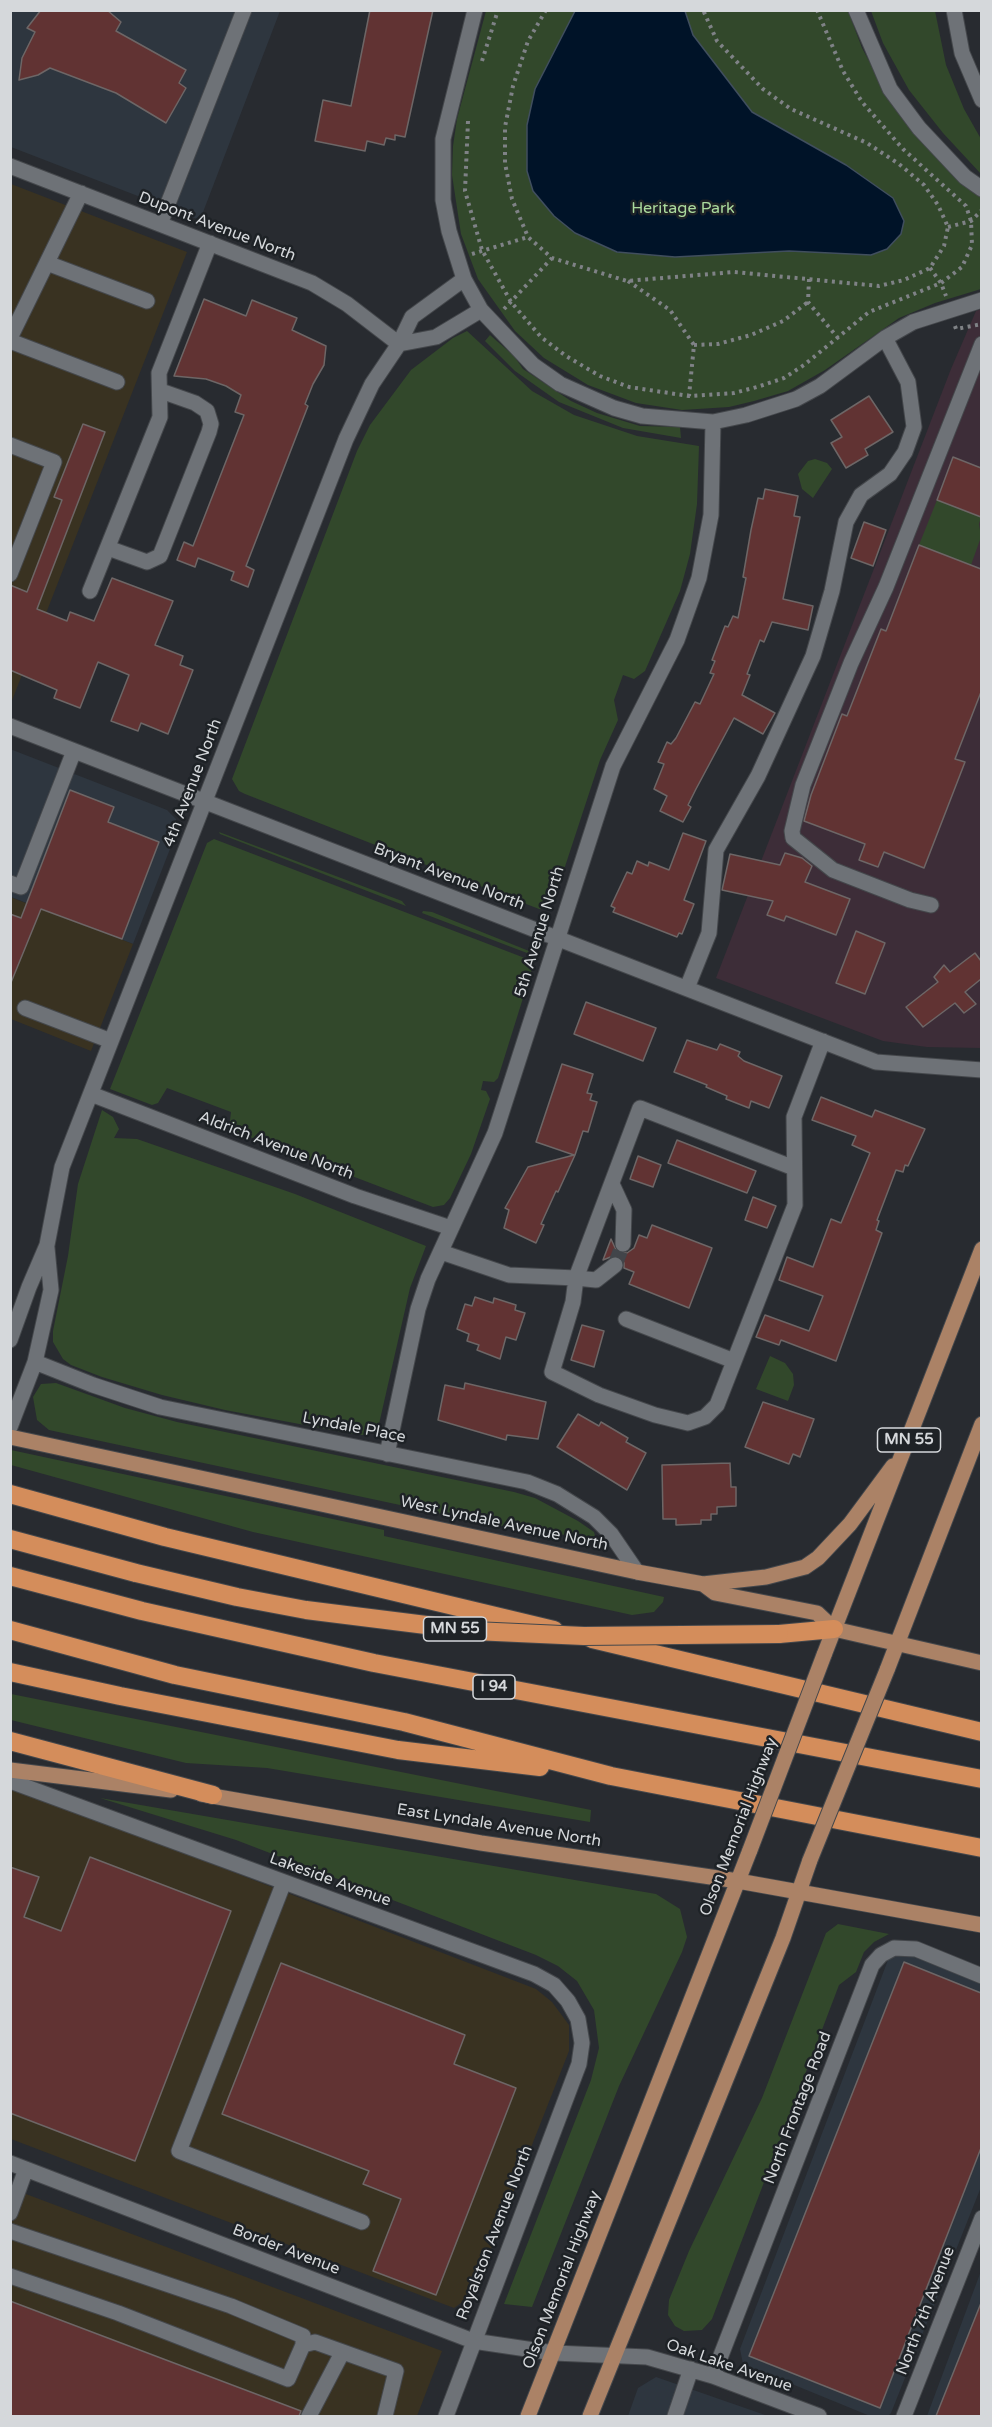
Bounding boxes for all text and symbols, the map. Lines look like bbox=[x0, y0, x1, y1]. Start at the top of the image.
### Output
street label: Dupont Avenue North bbox=[136, 188, 298, 266]
park label: Heritage Park bbox=[631, 199, 735, 219]
street label: 4th Avenue North bbox=[160, 716, 226, 850]
street label: Bryant Avenue North bbox=[371, 839, 527, 915]
street label: 5th Avenue North bbox=[511, 864, 569, 1000]
street label: Aldrich Avenue North bbox=[196, 1108, 356, 1184]
street label: Lyndale Place bbox=[301, 1409, 407, 1447]
road number: MN 55 bbox=[878, 1428, 940, 1452]
street label: West Lyndale Avenue North bbox=[398, 1493, 610, 1555]
road number: MN 55 bbox=[424, 1617, 486, 1641]
road number: I 94 bbox=[473, 1675, 515, 1699]
street label: Olson Memorial Highway bbox=[696, 1735, 782, 1919]
street label: East Lyndale Avenue North bbox=[395, 1800, 603, 1852]
street label: Lakeside Avenue bbox=[267, 1849, 393, 1911]
street label: North Frontage Road bbox=[760, 2029, 836, 2187]
street label: Royalston Avenue North bbox=[453, 2143, 537, 2323]
street label: Olson Memorial Highway bbox=[519, 2188, 605, 2372]
street label: Border Avenue bbox=[230, 2221, 342, 2279]
street label: North 7th Avenue bbox=[893, 2244, 959, 2378]
street label: Oak Lake Avenue bbox=[663, 2335, 795, 2397]

